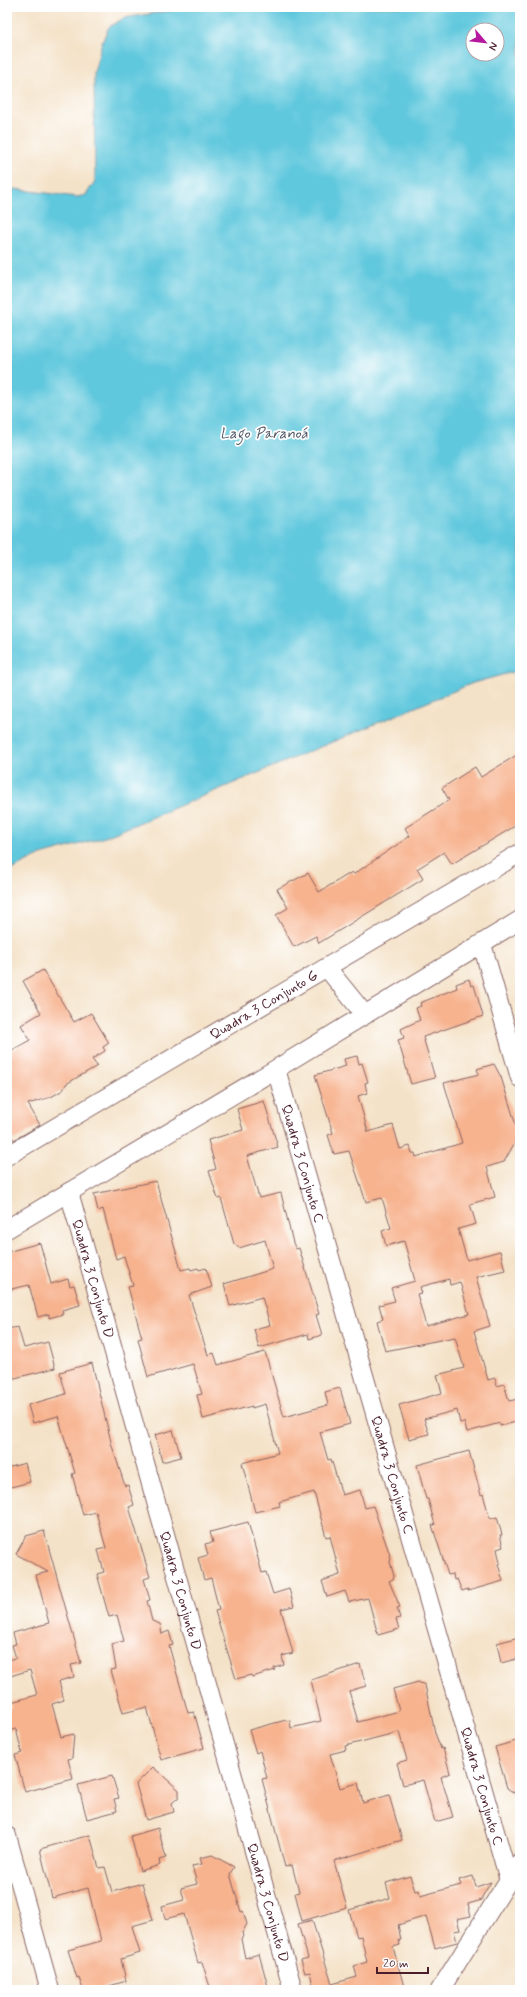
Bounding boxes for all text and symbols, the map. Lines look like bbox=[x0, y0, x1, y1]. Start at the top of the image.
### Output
north arrow bbox=[465, 22, 505, 62]
text: N bbox=[485, 40, 501, 53]
water label: Lago Paranoá bbox=[220, 424, 308, 446]
street label: Quadra 3 Conjunto G bbox=[207, 966, 322, 1044]
street label: Quadra 3 Conjunto C bbox=[277, 1102, 328, 1224]
street label: Quadra 3 Conjunto D bbox=[67, 1217, 118, 1341]
street label: Quadra 3 Conjunto C bbox=[366, 1414, 417, 1536]
street label: Quadra 3 Conjunto D bbox=[155, 1529, 205, 1652]
street label: Quadra 3 Conjunto C bbox=[456, 1725, 506, 1847]
street label: Quadra 3 Conjunto D bbox=[242, 1841, 293, 1964]
scale bar bbox=[377, 1949, 428, 1975]
text: 20 m bbox=[383, 1956, 409, 1972]

